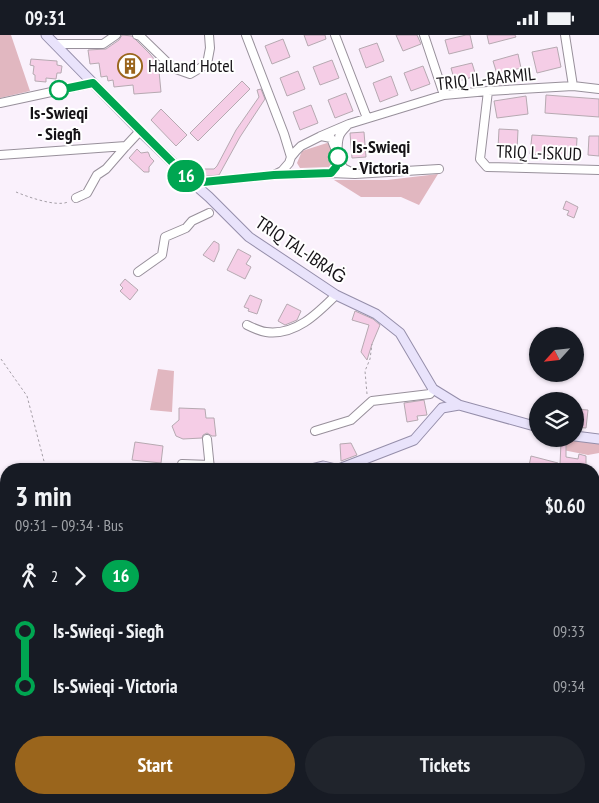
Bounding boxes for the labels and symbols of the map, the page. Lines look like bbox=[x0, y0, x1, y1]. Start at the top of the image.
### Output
building icon: Halland Hotel bbox=[117, 53, 143, 79]
place label: Halland Hotel bbox=[148, 54, 235, 77]
street label: TRIQ IL-BARMIL bbox=[435, 62, 537, 95]
marker: Is-Swieqi - Siegħ bbox=[49, 80, 69, 100]
place label: Is-Swieqi - Siegħ bbox=[30, 101, 88, 145]
place label: Is-Swieqi - Victoria bbox=[352, 135, 410, 179]
street label: TRIQ L-ISKUD bbox=[496, 140, 582, 165]
marker: Is-Swieqi - Victoria bbox=[328, 147, 348, 167]
line badge: 16 bbox=[164, 160, 208, 192]
street label: TRIQ TAL-IBRAĠ bbox=[251, 211, 351, 288]
north arrow bbox=[529, 327, 584, 383]

